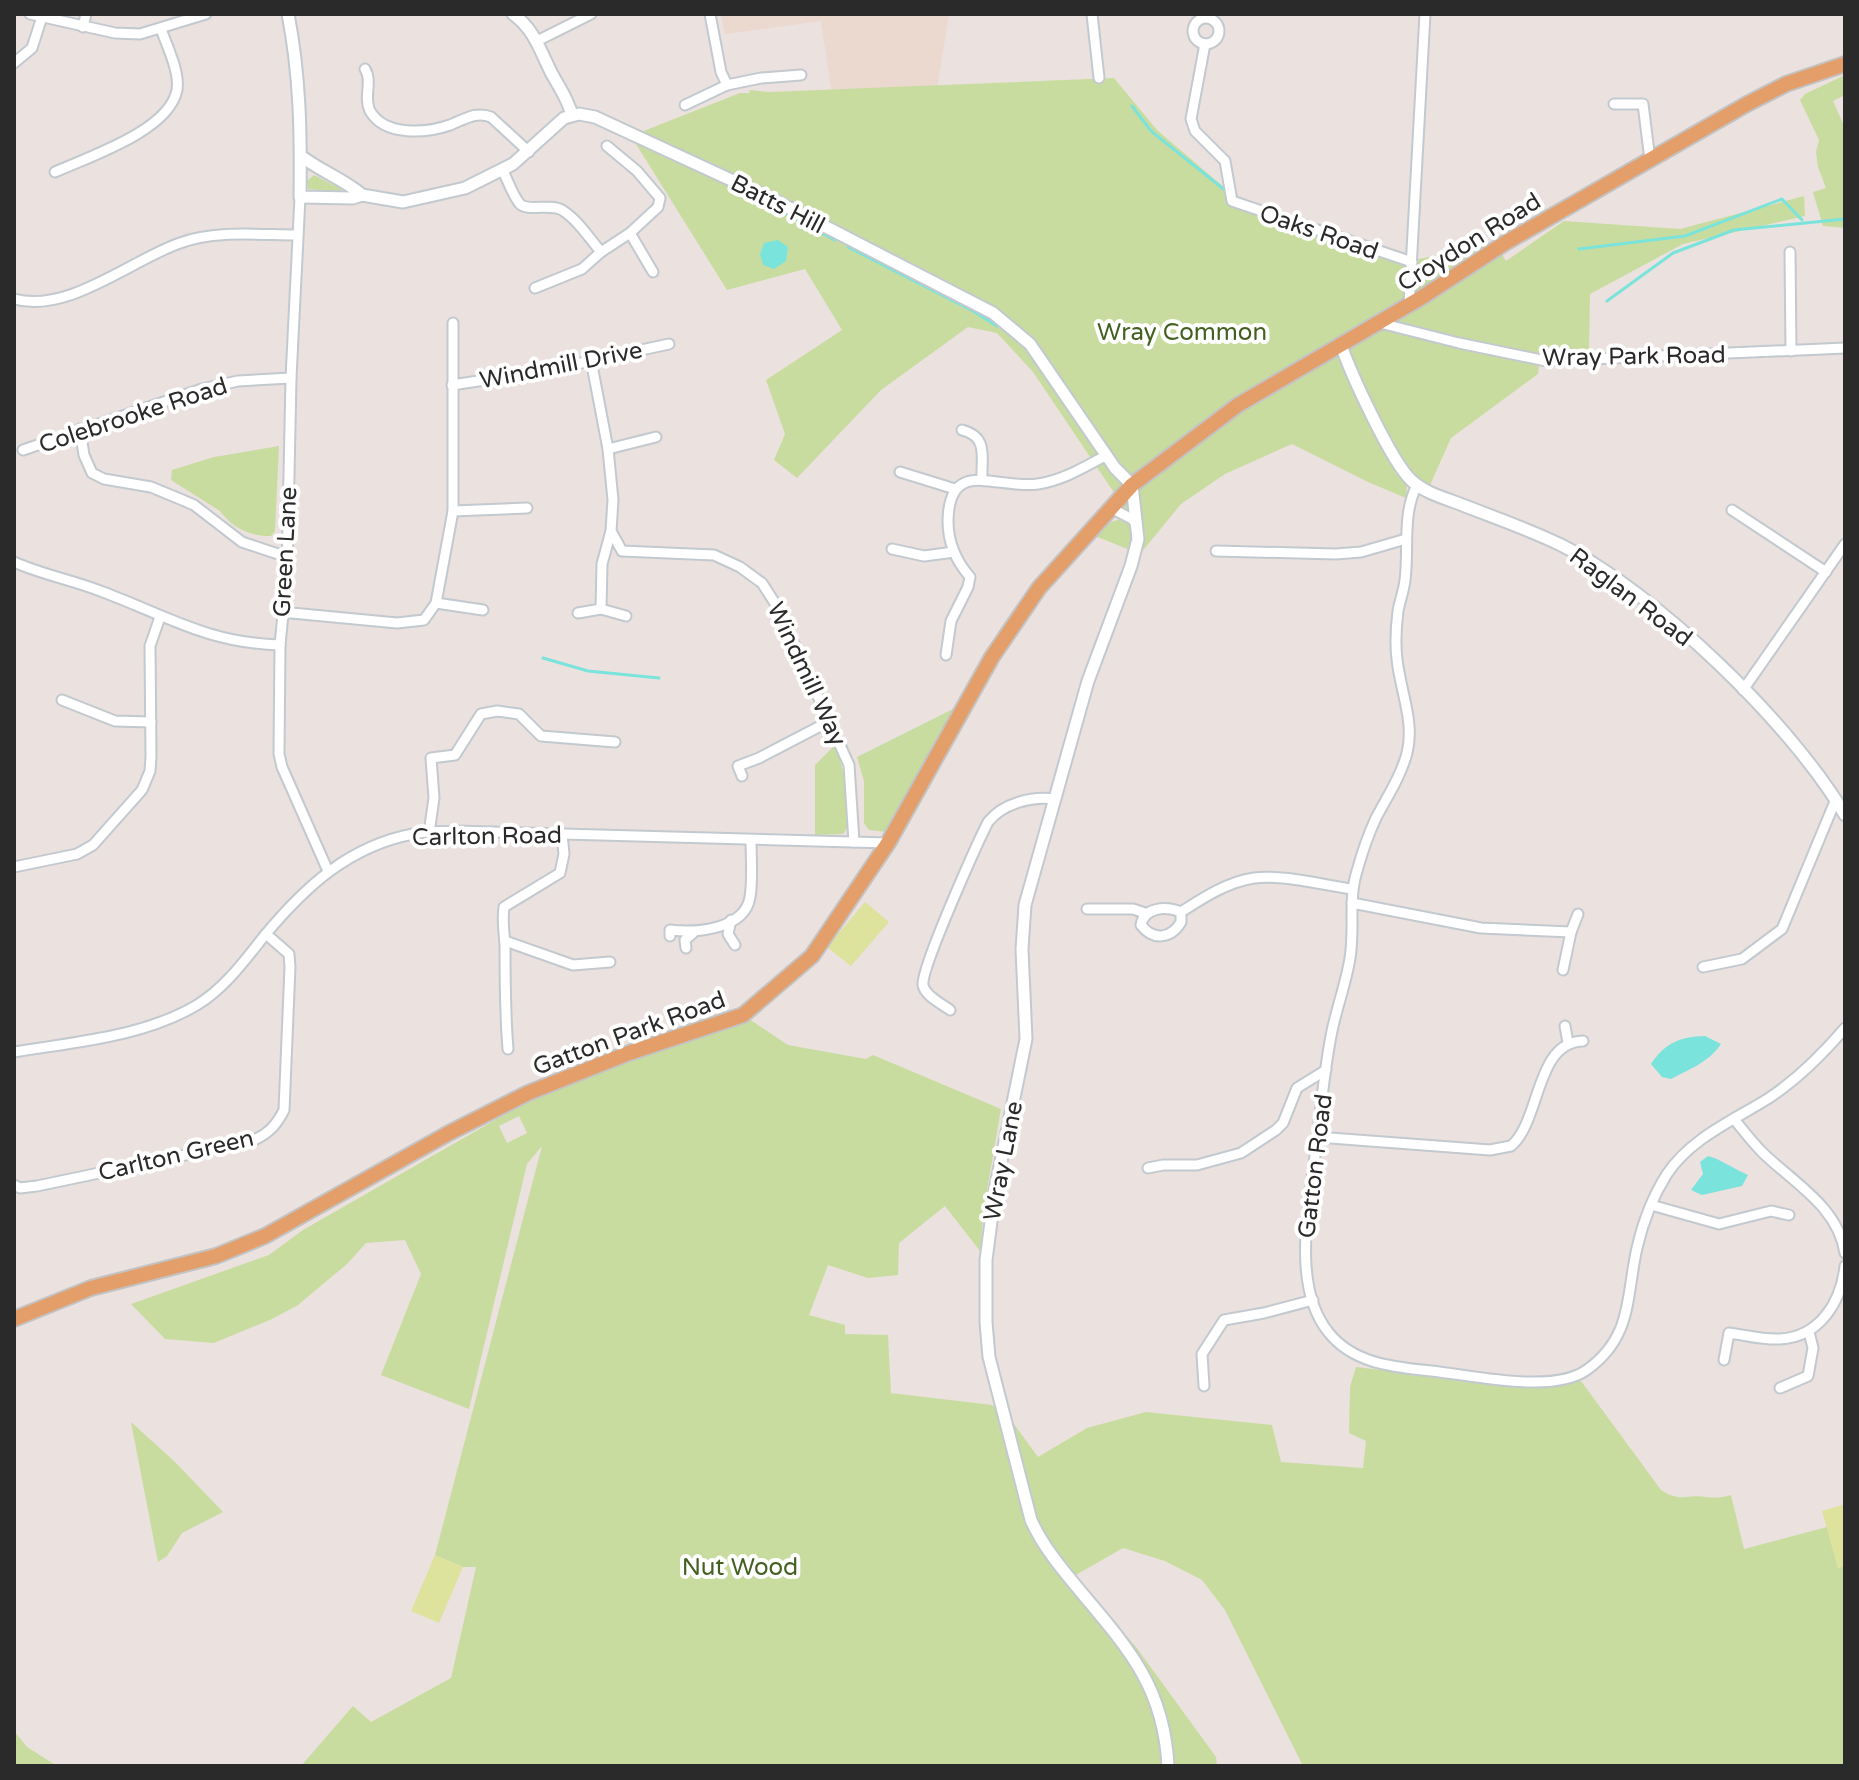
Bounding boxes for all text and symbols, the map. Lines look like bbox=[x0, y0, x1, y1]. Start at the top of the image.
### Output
street label: Batts Hill bbox=[726, 168, 830, 240]
street label: Croydon Road bbox=[1392, 187, 1546, 298]
street label: Oaks Road bbox=[1256, 199, 1382, 266]
park label: Wray Common bbox=[1097, 318, 1267, 347]
street label: Windmill Drive bbox=[477, 336, 645, 395]
street label: Wray Park Road bbox=[1542, 340, 1726, 373]
street label: Colebrooke Road bbox=[35, 371, 231, 460]
street label: Green Lane bbox=[268, 486, 303, 618]
street label: Raglan Road bbox=[1564, 542, 1698, 653]
street label: Windmill Way bbox=[761, 598, 853, 751]
street label: Carlton Road bbox=[412, 821, 562, 852]
street label: Gatton Park Road bbox=[529, 985, 729, 1082]
street label: Gatton Road bbox=[1292, 1092, 1339, 1240]
street label: Wray Lane bbox=[978, 1099, 1029, 1223]
street label: Carlton Green bbox=[96, 1124, 257, 1187]
park label: Nut Wood bbox=[682, 1553, 798, 1582]

